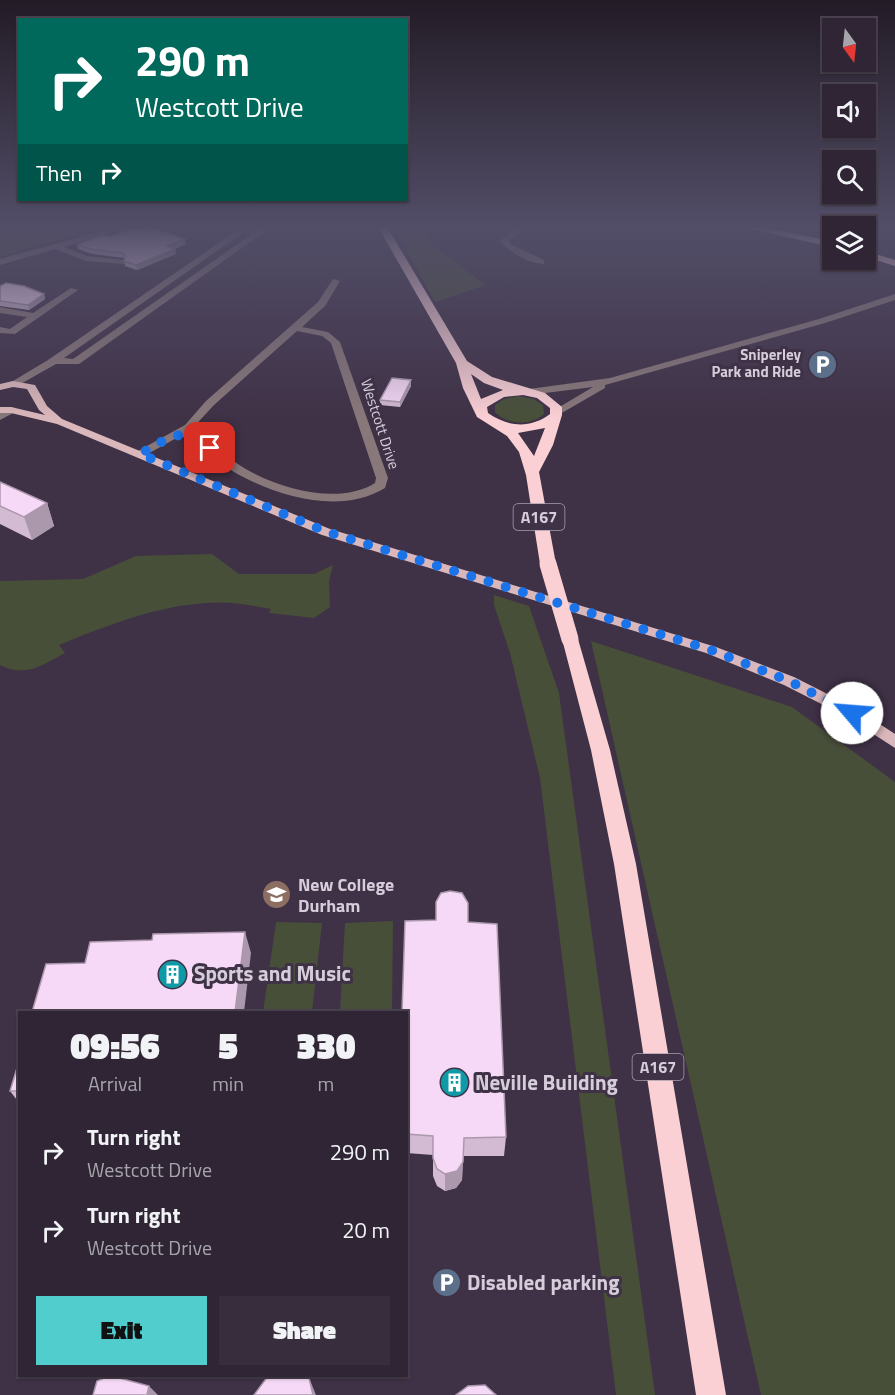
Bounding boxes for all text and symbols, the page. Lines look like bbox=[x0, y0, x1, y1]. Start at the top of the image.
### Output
north arrow bbox=[822, 18, 876, 72]
map controls bbox=[822, 18, 876, 270]
text: 290 m bbox=[135, 28, 250, 92]
icon: right bbox=[36, 42, 114, 120]
button: sound bbox=[822, 84, 876, 138]
text: Westcott Drive bbox=[135, 86, 304, 127]
button: search bbox=[822, 150, 876, 204]
text: Then bbox=[36, 156, 82, 190]
icon: right bbox=[94, 156, 127, 189]
button: layers bbox=[822, 216, 876, 270]
place label: Sniperley Park and Ride bbox=[711, 343, 801, 383]
parking icon: Sniperley Park and Ride bbox=[806, 348, 838, 380]
street label: Westcott Drive bbox=[355, 376, 406, 472]
pin bbox=[184, 422, 235, 473]
icon: arrive bbox=[193, 431, 226, 464]
road number: A167 bbox=[514, 504, 564, 530]
position arrow bbox=[820, 681, 884, 745]
place label: New College Durham bbox=[298, 871, 394, 919]
school or university icon: New College Durham bbox=[261, 879, 293, 911]
place label: Sports and Music bbox=[194, 957, 351, 989]
building icon: Sports and Music bbox=[157, 958, 189, 990]
text: 09:56 bbox=[70, 1018, 160, 1073]
text: 5 bbox=[218, 1018, 238, 1073]
text: 330 bbox=[296, 1018, 356, 1073]
road number: A167 bbox=[632, 1054, 684, 1080]
place label: Neville Building bbox=[475, 1066, 618, 1098]
building icon: Neville Building bbox=[438, 1067, 470, 1099]
text: Arrival bbox=[88, 1068, 142, 1099]
text: min bbox=[212, 1068, 244, 1099]
text: m bbox=[318, 1068, 334, 1099]
text: Turn right bbox=[87, 1120, 181, 1154]
text: 290 m bbox=[330, 1135, 390, 1169]
icon: right bbox=[36, 1136, 69, 1169]
text: Westcott Drive bbox=[87, 1154, 212, 1185]
text: Turn right bbox=[87, 1198, 181, 1232]
text: 20 m bbox=[342, 1213, 390, 1247]
icon: right bbox=[36, 1214, 69, 1247]
text: Westcott Drive bbox=[87, 1232, 212, 1263]
place label: Disabled parking bbox=[467, 1266, 619, 1298]
parking icon: Disabled parking bbox=[430, 1267, 462, 1299]
button: Exit bbox=[36, 1296, 207, 1365]
button: Share bbox=[219, 1296, 390, 1365]

